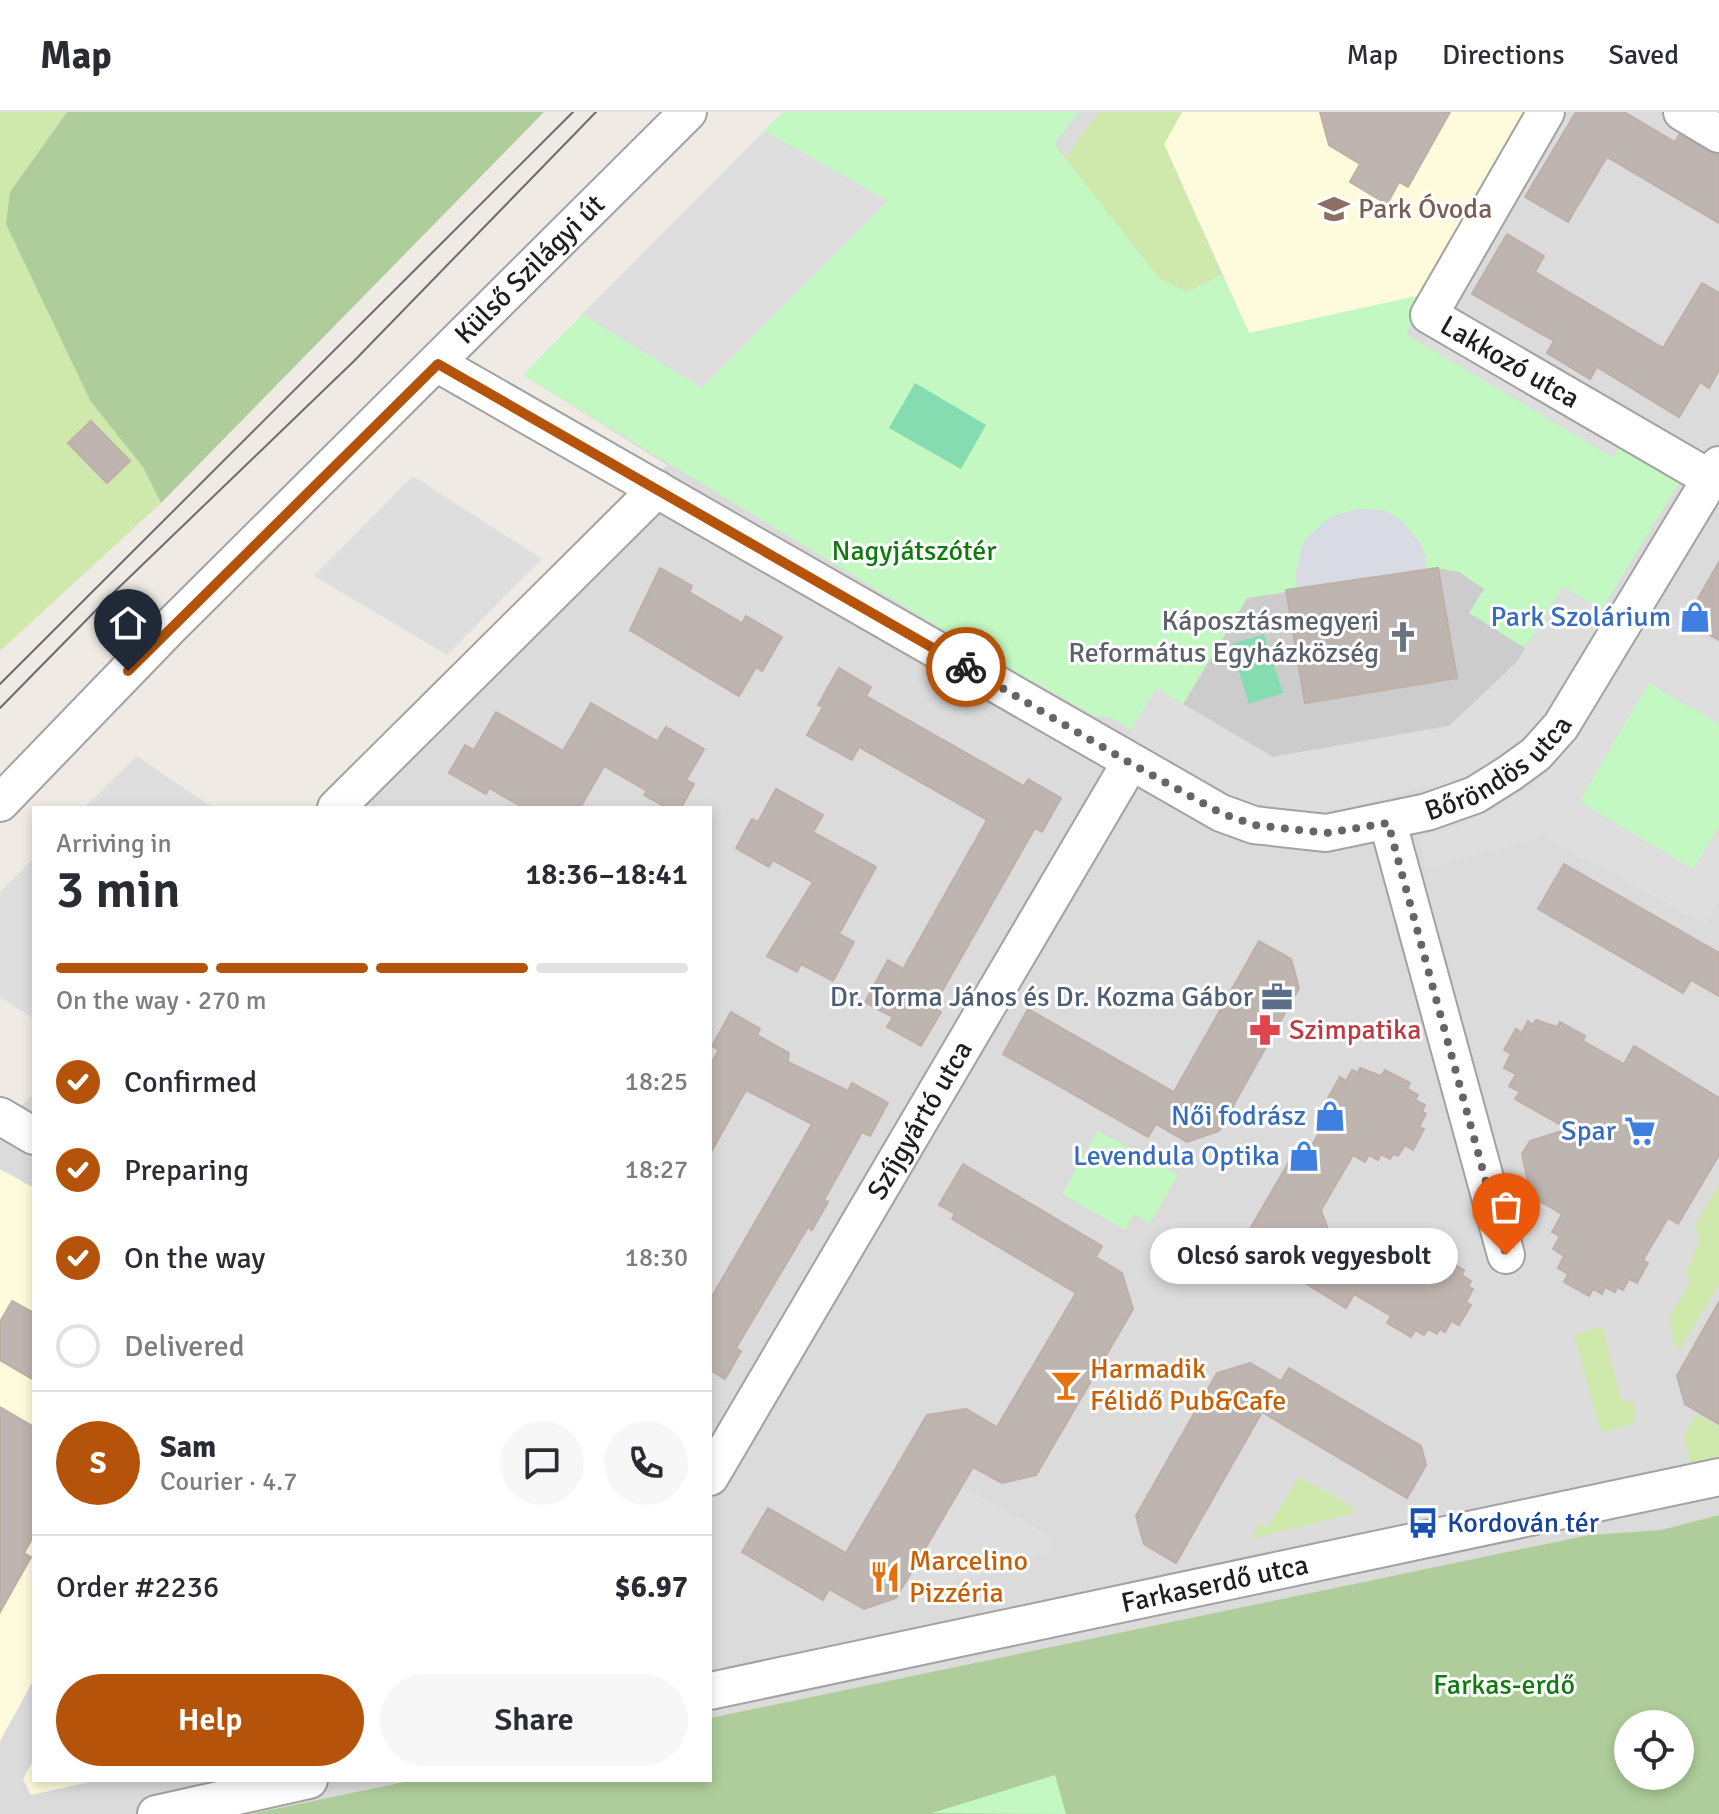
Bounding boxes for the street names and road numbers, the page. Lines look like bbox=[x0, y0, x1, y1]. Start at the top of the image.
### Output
street label: Külső Szilágyi út bbox=[448, 187, 612, 351]
street label: Lakkozó utca bbox=[1434, 308, 1586, 416]
street label: Bőröndös utca bbox=[1420, 710, 1580, 828]
street label: Szíjgyártó utca bbox=[860, 1035, 980, 1206]
street label: Farkaserdő utca bbox=[1118, 1548, 1312, 1620]

